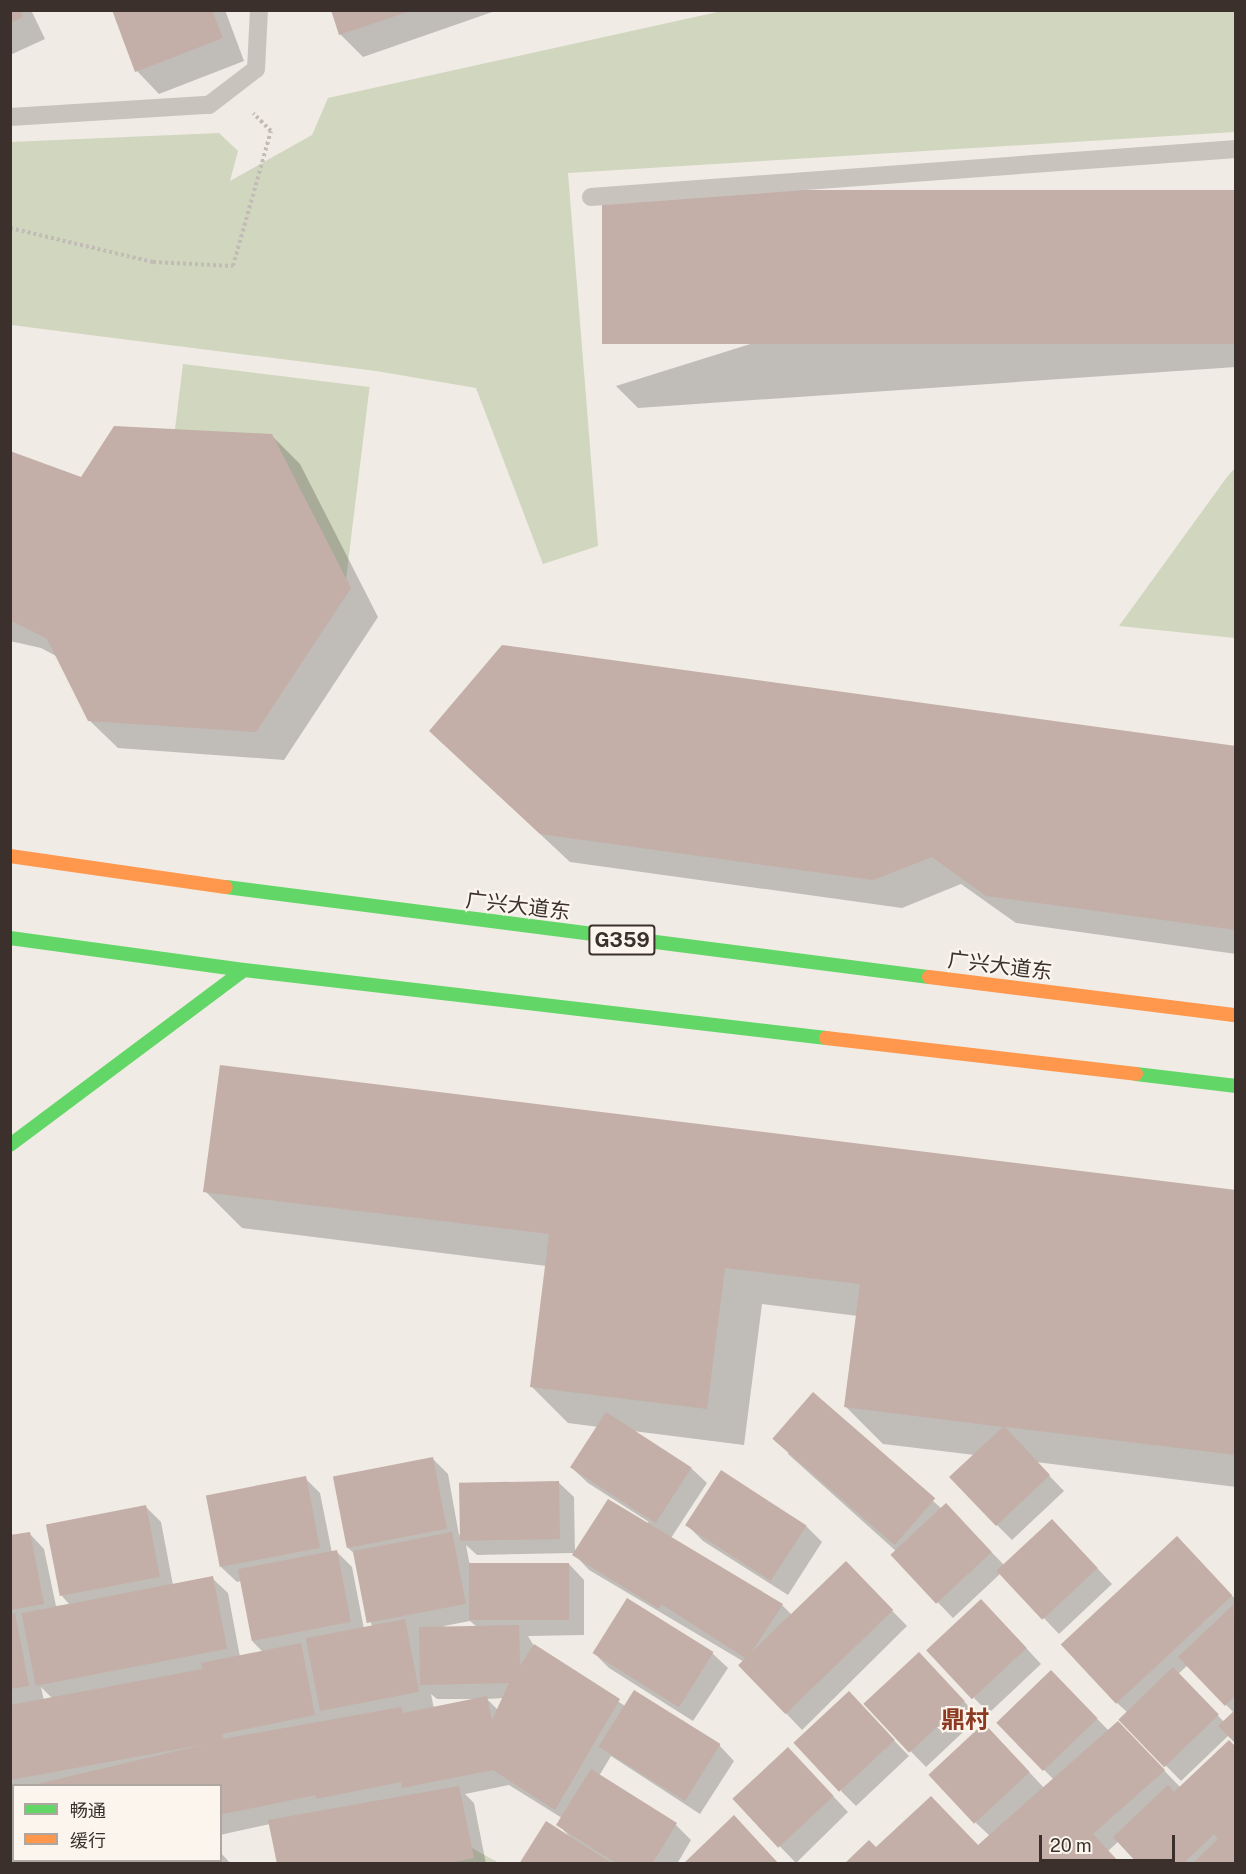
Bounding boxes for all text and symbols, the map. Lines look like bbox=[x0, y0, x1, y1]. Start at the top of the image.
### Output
street label: 广兴大道东 bbox=[464, 887, 572, 925]
road number: G359 bbox=[588, 923, 656, 957]
street label: 广兴大道东 bbox=[946, 947, 1054, 985]
district label: 鼎村 bbox=[941, 1706, 989, 1734]
legend bbox=[12, 1784, 222, 1862]
text: 畅通 bbox=[70, 1800, 106, 1821]
scale bar bbox=[1042, 1823, 1178, 1861]
text: 缓行 bbox=[70, 1830, 106, 1851]
text: 20 m bbox=[1050, 1835, 1092, 1856]

